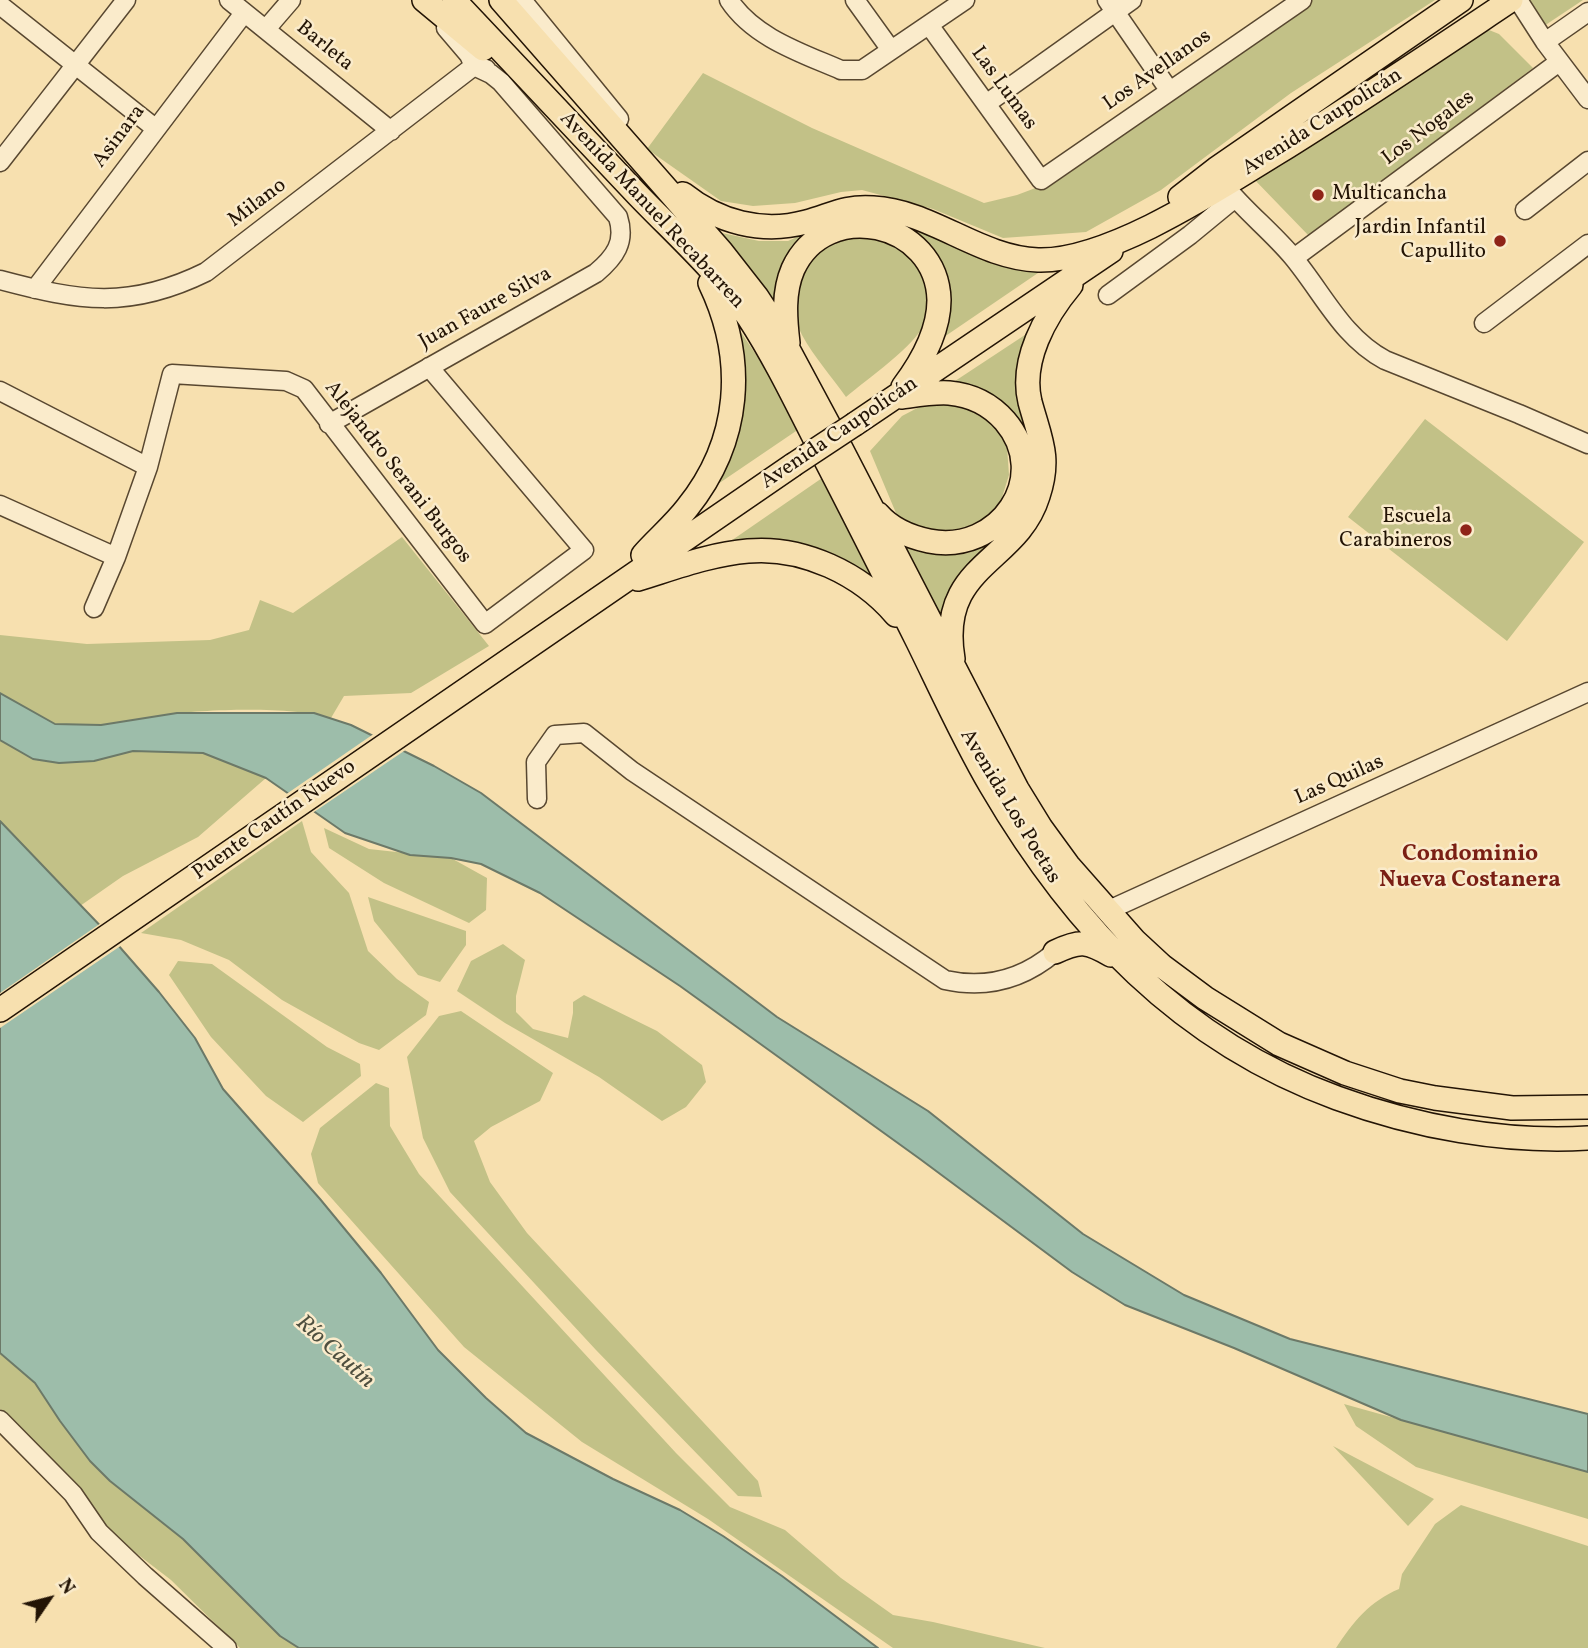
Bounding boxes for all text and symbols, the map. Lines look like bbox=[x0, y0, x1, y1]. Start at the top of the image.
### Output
street label: Barleta bbox=[290, 16, 358, 78]
street label: Los Avellanos bbox=[1099, 24, 1217, 118]
street label: Las Lumas bbox=[964, 42, 1042, 136]
street label: Avenida Caupolicán bbox=[1238, 64, 1408, 182]
street label: Los Nogales bbox=[1378, 86, 1480, 172]
street label: Asinara bbox=[88, 101, 152, 173]
street label: Avenida Manuel Recabarren bbox=[553, 107, 749, 315]
street label: Milano bbox=[224, 174, 292, 234]
place label: Multicancha bbox=[1332, 182, 1447, 208]
marker: Multicancha bbox=[1310, 187, 1326, 203]
place label: Jardin Infantil Capullito bbox=[1355, 216, 1486, 266]
marker: Jardin Infantil Capullito bbox=[1492, 233, 1508, 249]
street label: Juan Faure Silva bbox=[415, 262, 557, 356]
street label: Avenida Caupolicán bbox=[757, 372, 923, 496]
street label: Alejandro Serani Burgos bbox=[318, 377, 476, 569]
place label: Escuela Carabineros bbox=[1339, 505, 1452, 555]
marker: Escuela Carabineros bbox=[1458, 522, 1474, 538]
street label: Avenida Los Poetas bbox=[953, 725, 1065, 889]
street label: Las Quilas bbox=[1292, 750, 1388, 812]
street label: Puente Cautín Nuevo bbox=[189, 755, 361, 887]
district label: Condominio Nueva Costanera bbox=[1379, 842, 1561, 896]
water label: Río Cautín bbox=[289, 1310, 379, 1396]
north arrow bbox=[14, 1564, 84, 1634]
text: N bbox=[52, 1574, 81, 1600]

